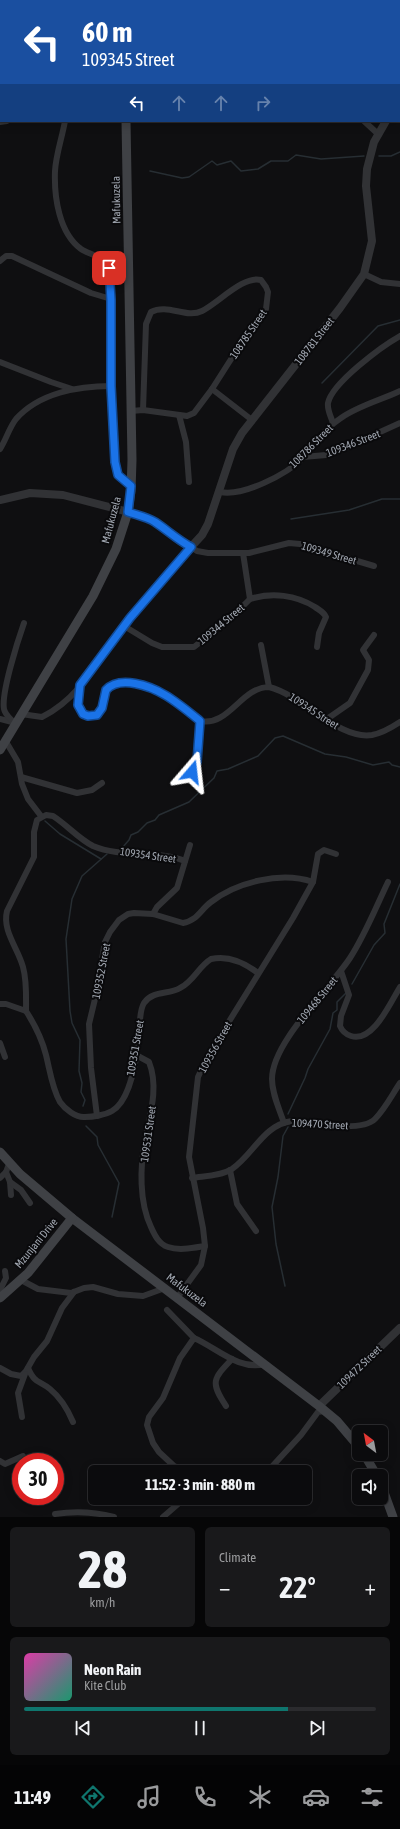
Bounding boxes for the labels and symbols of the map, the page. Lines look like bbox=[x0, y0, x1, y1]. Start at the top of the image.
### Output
street label: Mafukuzela bbox=[110, 176, 122, 224]
pin bbox=[92, 251, 126, 285]
street label: 108785 Street bbox=[227, 307, 269, 361]
street label: 108781 Street bbox=[292, 315, 336, 367]
street label: 108786 Street bbox=[287, 422, 335, 470]
street label: 109346 Street bbox=[324, 427, 382, 459]
street label: Mafukuzela bbox=[99, 495, 123, 545]
street label: 109349 Street bbox=[300, 539, 358, 567]
street label: 109344 Street bbox=[195, 601, 247, 647]
street label: 109345 Street bbox=[287, 691, 341, 731]
position arrow bbox=[171, 751, 213, 793]
street label: 109354 Street bbox=[119, 845, 177, 865]
street label: 109352 Street bbox=[90, 942, 112, 1000]
street label: 109468 Street bbox=[295, 974, 339, 1026]
street label: 109351 Street bbox=[124, 1019, 146, 1077]
street label: 109356 Street bbox=[196, 1019, 234, 1075]
street label: 109531 Street bbox=[138, 1105, 158, 1163]
street label: 109470 Street bbox=[291, 1117, 349, 1131]
street label: Mzunjani Drive bbox=[12, 1216, 60, 1270]
street label: Mafukuzela bbox=[164, 1271, 210, 1309]
street label: 109472 Street bbox=[334, 1343, 384, 1391]
north arrow bbox=[352, 1425, 388, 1461]
speed limit sign: 30 bbox=[12, 1453, 64, 1505]

